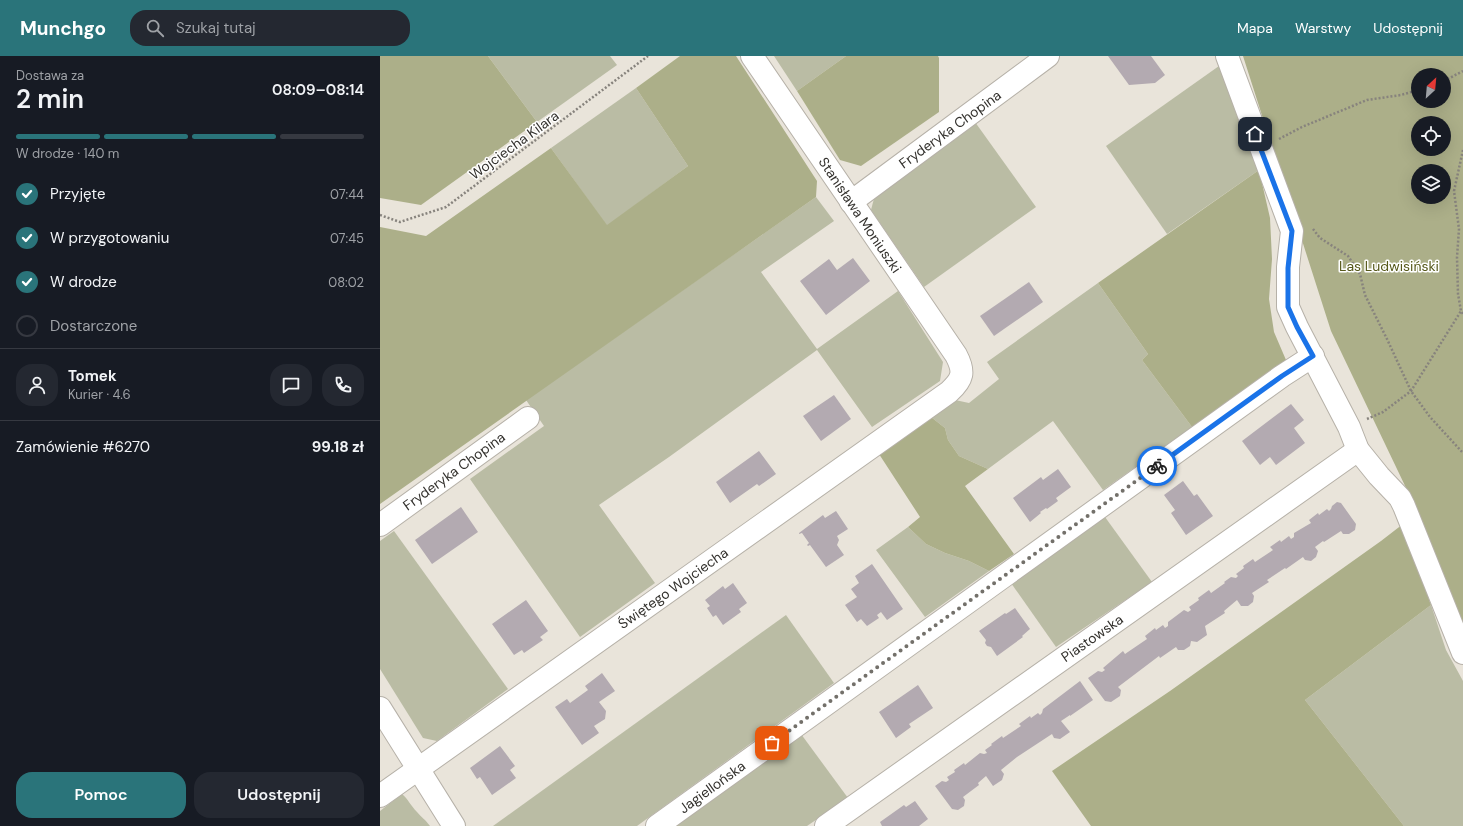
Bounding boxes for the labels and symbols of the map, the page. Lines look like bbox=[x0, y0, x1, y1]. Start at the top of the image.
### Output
north arrow bbox=[1411, 68, 1451, 108]
street label: Fryderyka Chopina bbox=[895, 86, 1005, 172]
street label: Wojciecha Kilara bbox=[466, 106, 562, 184]
pin bbox=[1238, 117, 1272, 151]
street label: Stanisława Moniuszki bbox=[815, 154, 905, 276]
park label: Las Ludwisiński bbox=[1339, 257, 1439, 275]
street label: Fryderyka Chopina bbox=[399, 428, 509, 514]
courier bbox=[1137, 446, 1177, 486]
street label: Świętego Wojciecha bbox=[615, 543, 731, 633]
street label: Piastowska bbox=[1058, 610, 1126, 666]
pin bbox=[755, 726, 789, 760]
street label: Jagiellońska bbox=[675, 757, 749, 817]

